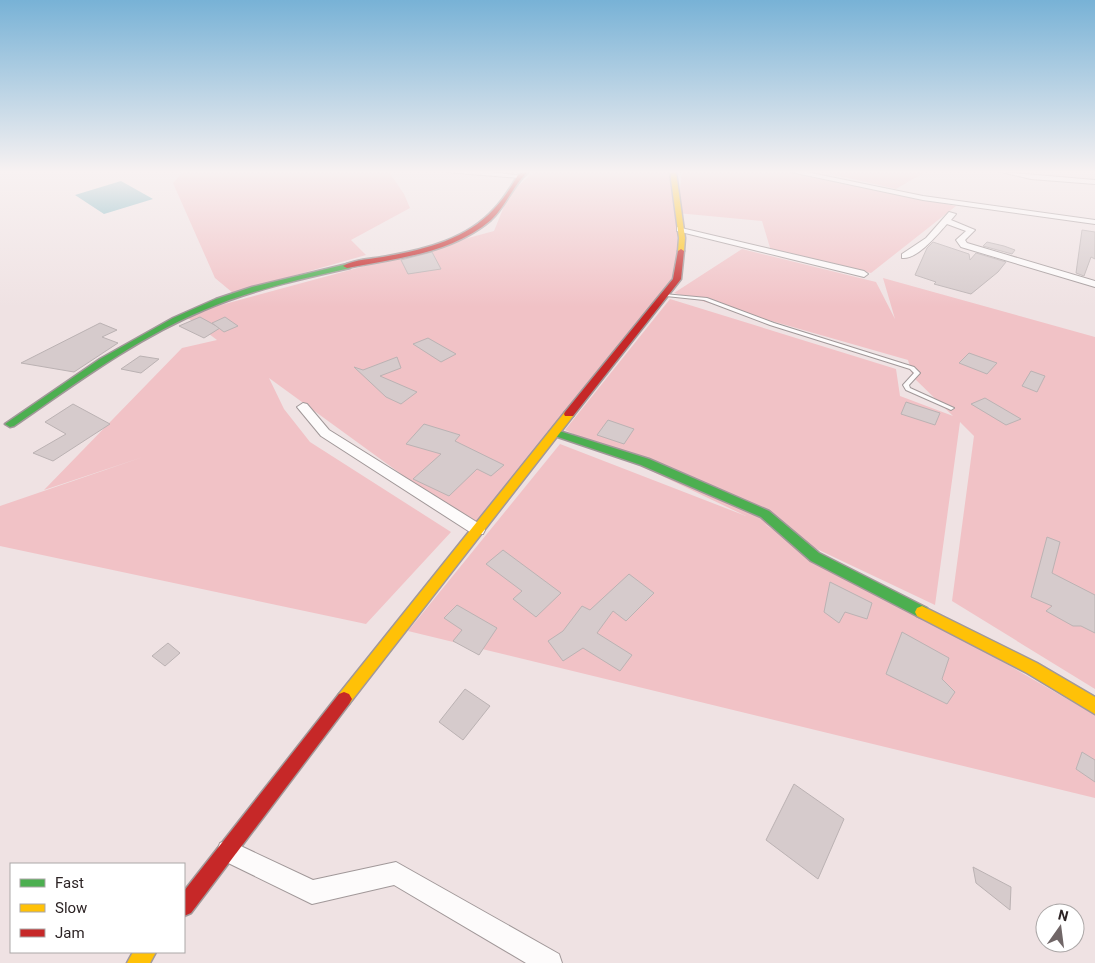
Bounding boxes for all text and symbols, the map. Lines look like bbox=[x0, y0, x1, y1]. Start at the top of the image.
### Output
legend bbox=[10, 863, 185, 953]
text: Fast bbox=[55, 874, 84, 892]
text: Slow bbox=[55, 899, 87, 917]
north arrow bbox=[1035, 903, 1085, 953]
text: N bbox=[1056, 906, 1070, 924]
text: Jam bbox=[55, 924, 85, 942]

